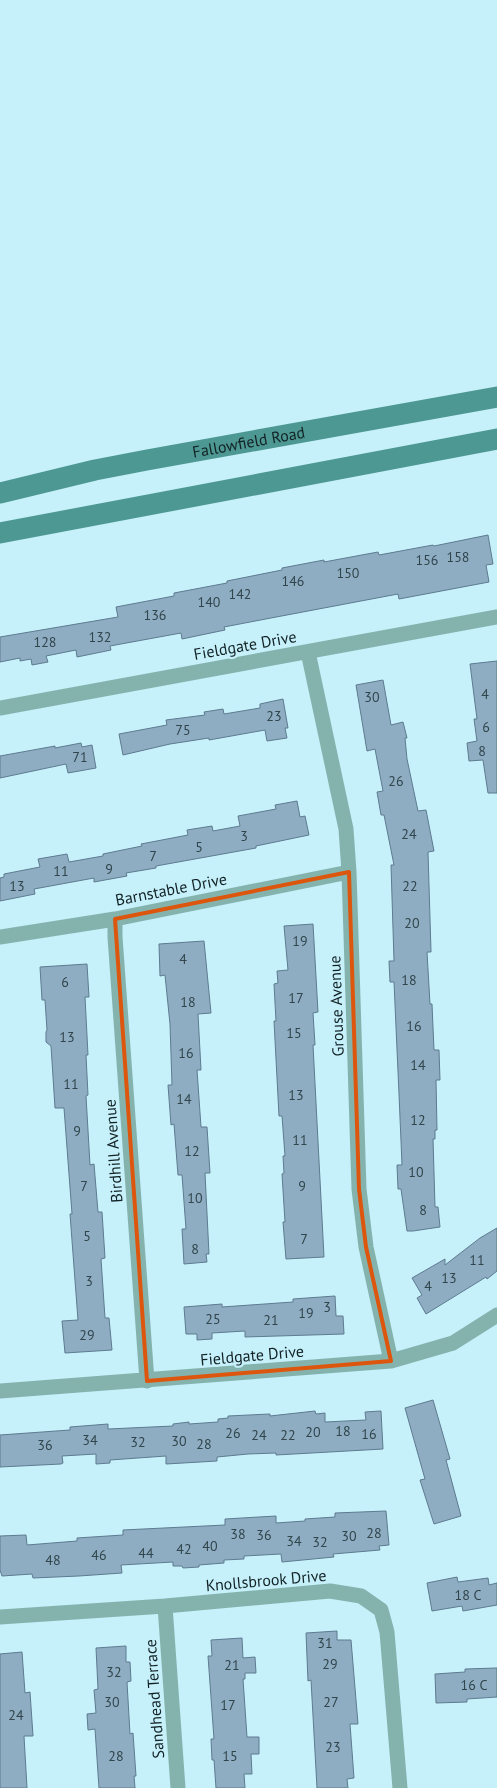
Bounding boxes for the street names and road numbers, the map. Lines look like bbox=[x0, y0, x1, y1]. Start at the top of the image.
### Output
street label: Fallowfield Road bbox=[191, 422, 307, 462]
street label: Fieldgate Drive bbox=[192, 626, 298, 664]
street label: Barnstable Drive bbox=[114, 868, 228, 910]
street label: Grouse Avenue bbox=[324, 955, 348, 1057]
street label: Birdhill Avenue bbox=[99, 1099, 127, 1203]
street label: Fieldgate Drive bbox=[199, 1341, 305, 1369]
street label: Knollsbrook Drive bbox=[205, 1565, 327, 1595]
street label: Sandhead Terrace bbox=[140, 1639, 168, 1759]

